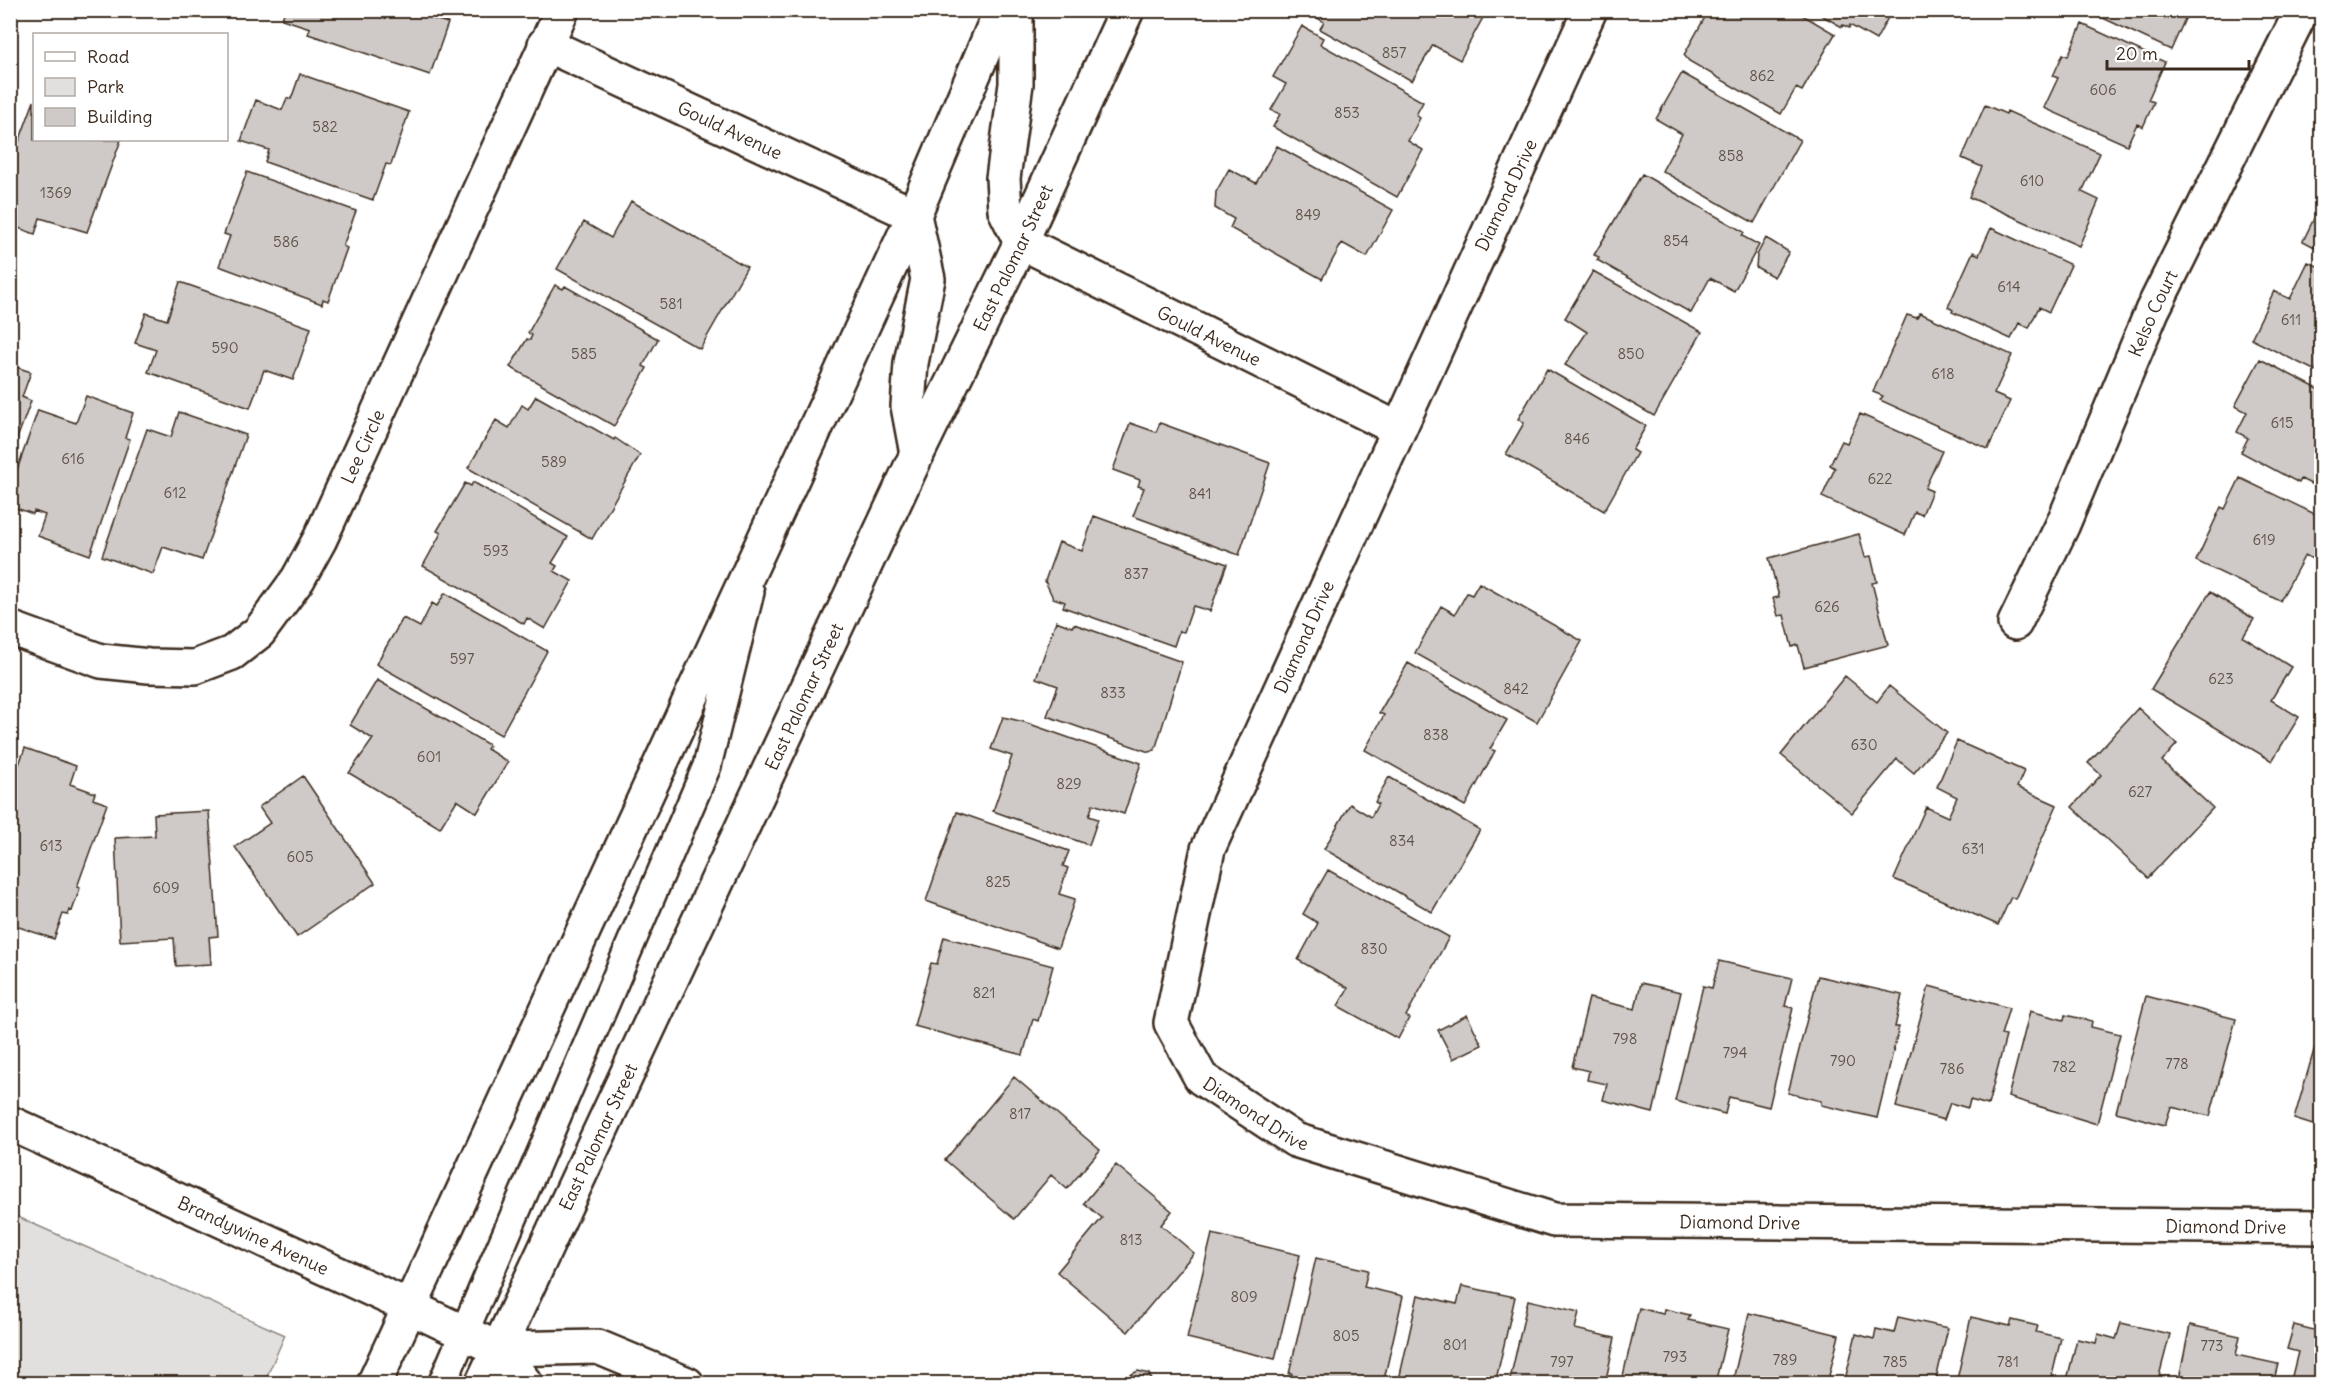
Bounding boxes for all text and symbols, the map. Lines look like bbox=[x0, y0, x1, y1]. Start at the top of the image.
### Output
legend bbox=[33, 33, 228, 141]
scale bar bbox=[2107, 33, 2250, 71]
text: 20 m bbox=[2116, 42, 2158, 65]
house number: 857 bbox=[1382, 43, 1406, 62]
text: Road bbox=[87, 45, 130, 68]
house number: 862 bbox=[1749, 66, 1775, 85]
text: Park bbox=[87, 75, 124, 98]
house number: 606 bbox=[2089, 80, 2117, 99]
street label: Gould Avenue bbox=[674, 96, 786, 164]
house number: 853 bbox=[1334, 103, 1360, 122]
text: Building bbox=[87, 105, 152, 128]
house number: 582 bbox=[312, 117, 338, 136]
street label: Diamond Drive bbox=[1470, 135, 1542, 255]
house number: 858 bbox=[1718, 146, 1744, 165]
house number: 610 bbox=[2020, 171, 2044, 190]
street label: East Palomar Street bbox=[968, 181, 1057, 335]
house number: 1369 bbox=[40, 183, 72, 202]
house number: 849 bbox=[1295, 205, 1321, 224]
house number: 854 bbox=[1663, 231, 1689, 250]
house number: 586 bbox=[273, 232, 299, 251]
street label: Kelso Court bbox=[2123, 266, 2182, 360]
house number: 614 bbox=[1997, 277, 2021, 296]
house number: 581 bbox=[659, 294, 683, 313]
street label: Gould Avenue bbox=[1153, 300, 1265, 371]
house number: 611 bbox=[2281, 310, 2301, 329]
house number: 590 bbox=[211, 338, 239, 357]
house number: 585 bbox=[571, 344, 597, 363]
house number: 850 bbox=[1617, 344, 1645, 363]
house number: 618 bbox=[1931, 364, 1955, 383]
street label: Lee Circle bbox=[335, 406, 389, 487]
house number: 615 bbox=[2270, 413, 2294, 432]
house number: 846 bbox=[1564, 429, 1590, 448]
house number: 616 bbox=[61, 449, 85, 468]
house number: 589 bbox=[541, 452, 567, 471]
house number: 622 bbox=[1867, 469, 1893, 488]
house number: 612 bbox=[164, 483, 186, 502]
house number: 841 bbox=[1188, 484, 1212, 503]
house number: 619 bbox=[2252, 530, 2276, 549]
house number: 593 bbox=[483, 541, 509, 560]
house number: 837 bbox=[1124, 564, 1148, 583]
street label: Diamond Drive bbox=[1269, 577, 1339, 697]
house number: 626 bbox=[1814, 597, 1840, 616]
street label: East Palomar Street bbox=[759, 619, 848, 774]
house number: 597 bbox=[450, 649, 474, 668]
house number: 623 bbox=[2208, 669, 2234, 688]
house number: 842 bbox=[1503, 679, 1529, 698]
house number: 833 bbox=[1100, 683, 1126, 702]
house number: 838 bbox=[1423, 725, 1449, 744]
house number: 630 bbox=[1850, 735, 1878, 754]
house number: 601 bbox=[417, 747, 441, 766]
house number: 829 bbox=[1056, 774, 1082, 793]
house number: 627 bbox=[2128, 782, 2152, 801]
house number: 834 bbox=[1389, 831, 1415, 850]
house number: 613 bbox=[39, 836, 63, 855]
house number: 631 bbox=[1962, 839, 1984, 858]
house number: 605 bbox=[286, 847, 314, 866]
house number: 825 bbox=[985, 872, 1011, 891]
house number: 609 bbox=[152, 878, 180, 897]
house number: 830 bbox=[1360, 939, 1388, 958]
house number: 821 bbox=[973, 983, 995, 1002]
house number: 798 bbox=[1613, 1029, 1637, 1048]
house number: 794 bbox=[1723, 1043, 1748, 1062]
house number: 790 bbox=[1830, 1051, 1856, 1070]
house number: 778 bbox=[2165, 1054, 2189, 1073]
house number: 782 bbox=[2052, 1057, 2076, 1076]
street label: East Palomar Street bbox=[553, 1059, 642, 1214]
house number: 786 bbox=[1940, 1059, 1964, 1078]
street label: Diamond Drive bbox=[1199, 1071, 1311, 1155]
house number: 817 bbox=[1009, 1104, 1031, 1123]
street label: Brandywine Avenue bbox=[174, 1190, 333, 1280]
street label: Diamond Drive bbox=[1679, 1210, 1800, 1234]
street label: Diamond Drive bbox=[2165, 1214, 2286, 1238]
house number: 813 bbox=[1119, 1230, 1143, 1249]
house number: 809 bbox=[1230, 1287, 1258, 1306]
house number: 805 bbox=[1332, 1326, 1360, 1345]
house number: 801 bbox=[1443, 1335, 1467, 1354]
house number: 773 bbox=[2200, 1336, 2224, 1355]
house number: 793 bbox=[1663, 1347, 1687, 1366]
house number: 789 bbox=[1773, 1350, 1797, 1369]
house number: 797 bbox=[1550, 1352, 1574, 1371]
house number: 785 bbox=[1883, 1352, 1907, 1371]
house number: 781 bbox=[1997, 1352, 2019, 1371]

